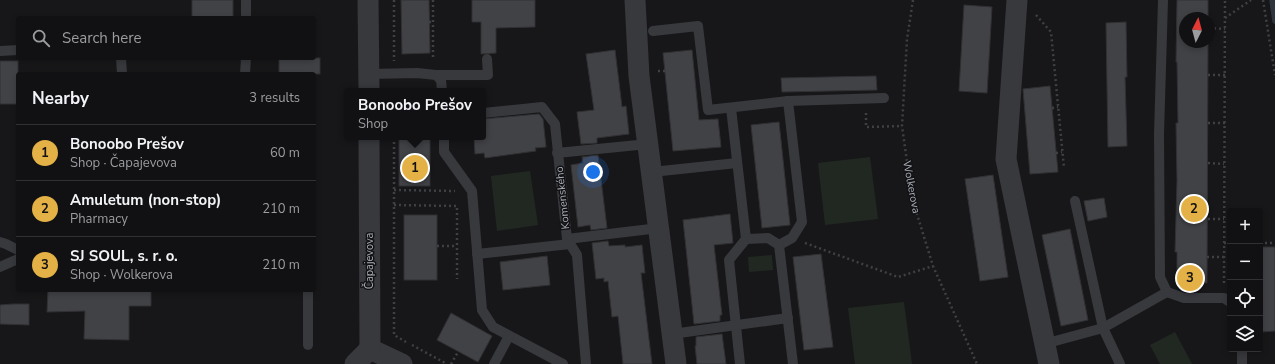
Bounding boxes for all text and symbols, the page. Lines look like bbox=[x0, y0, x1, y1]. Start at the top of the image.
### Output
north arrow bbox=[1179, 12, 1215, 48]
search box bbox=[16, 16, 316, 60]
icon: search bbox=[30, 27, 52, 49]
text: Search here bbox=[62, 28, 142, 48]
text: Nearby bbox=[32, 87, 89, 110]
popup bbox=[344, 88, 486, 140]
text: 3 results bbox=[249, 89, 300, 107]
text: Bonoobo Prešov bbox=[358, 95, 472, 115]
text: Shop bbox=[358, 115, 388, 133]
text: Bonoobo Prešov bbox=[70, 134, 184, 154]
text: 1 bbox=[41, 144, 49, 162]
text: 60 m bbox=[270, 144, 300, 162]
pin: 1 bbox=[402, 153, 428, 183]
text: Shop · Čapajevova bbox=[70, 154, 177, 172]
street label: Wolkerova bbox=[899, 159, 924, 215]
your location bbox=[583, 162, 603, 182]
street label: Komenského bbox=[552, 166, 573, 230]
text: Amuletum (non-stop) bbox=[70, 190, 221, 210]
pin: 2 bbox=[1181, 194, 1207, 224]
text: 2 bbox=[41, 200, 49, 218]
text: 210 m bbox=[262, 200, 300, 218]
map controls bbox=[1227, 208, 1263, 352]
button: + bbox=[1227, 208, 1263, 244]
text: Pharmacy bbox=[70, 210, 128, 228]
street label: Čapajevova bbox=[361, 232, 377, 289]
button: − bbox=[1227, 244, 1263, 280]
text: SJ SOUL, s. r. o. bbox=[70, 246, 178, 266]
text: 3 bbox=[41, 256, 49, 274]
text: 210 m bbox=[262, 256, 300, 274]
pin: 3 bbox=[1177, 263, 1203, 293]
text: Shop · Wolkerova bbox=[70, 266, 173, 284]
button: locate bbox=[1227, 280, 1263, 316]
button: layers bbox=[1227, 316, 1263, 352]

